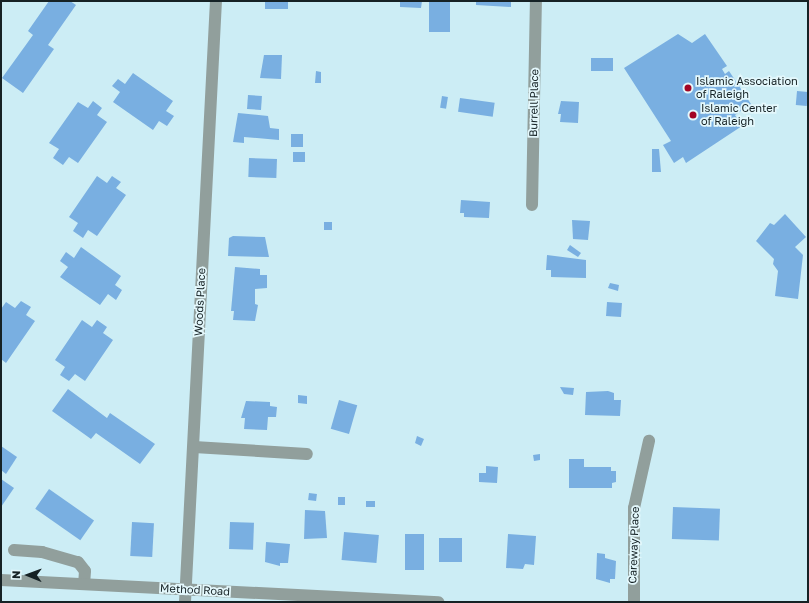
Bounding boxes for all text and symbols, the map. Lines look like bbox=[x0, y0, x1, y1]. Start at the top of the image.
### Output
street label: Burrell Place bbox=[527, 69, 541, 137]
place label: Islamic Association of Raleigh bbox=[696, 75, 798, 101]
marker: Islamic Association of Raleigh bbox=[683, 83, 693, 93]
place label: Islamic Center of Raleigh bbox=[701, 102, 777, 128]
marker: Islamic Center of Raleigh bbox=[688, 110, 698, 120]
street label: Woods Place bbox=[192, 268, 208, 336]
street label: Careway Place bbox=[626, 506, 642, 584]
north arrow bbox=[8, 555, 48, 595]
text: N bbox=[9, 570, 22, 579]
street label: Method Road bbox=[160, 582, 230, 598]

